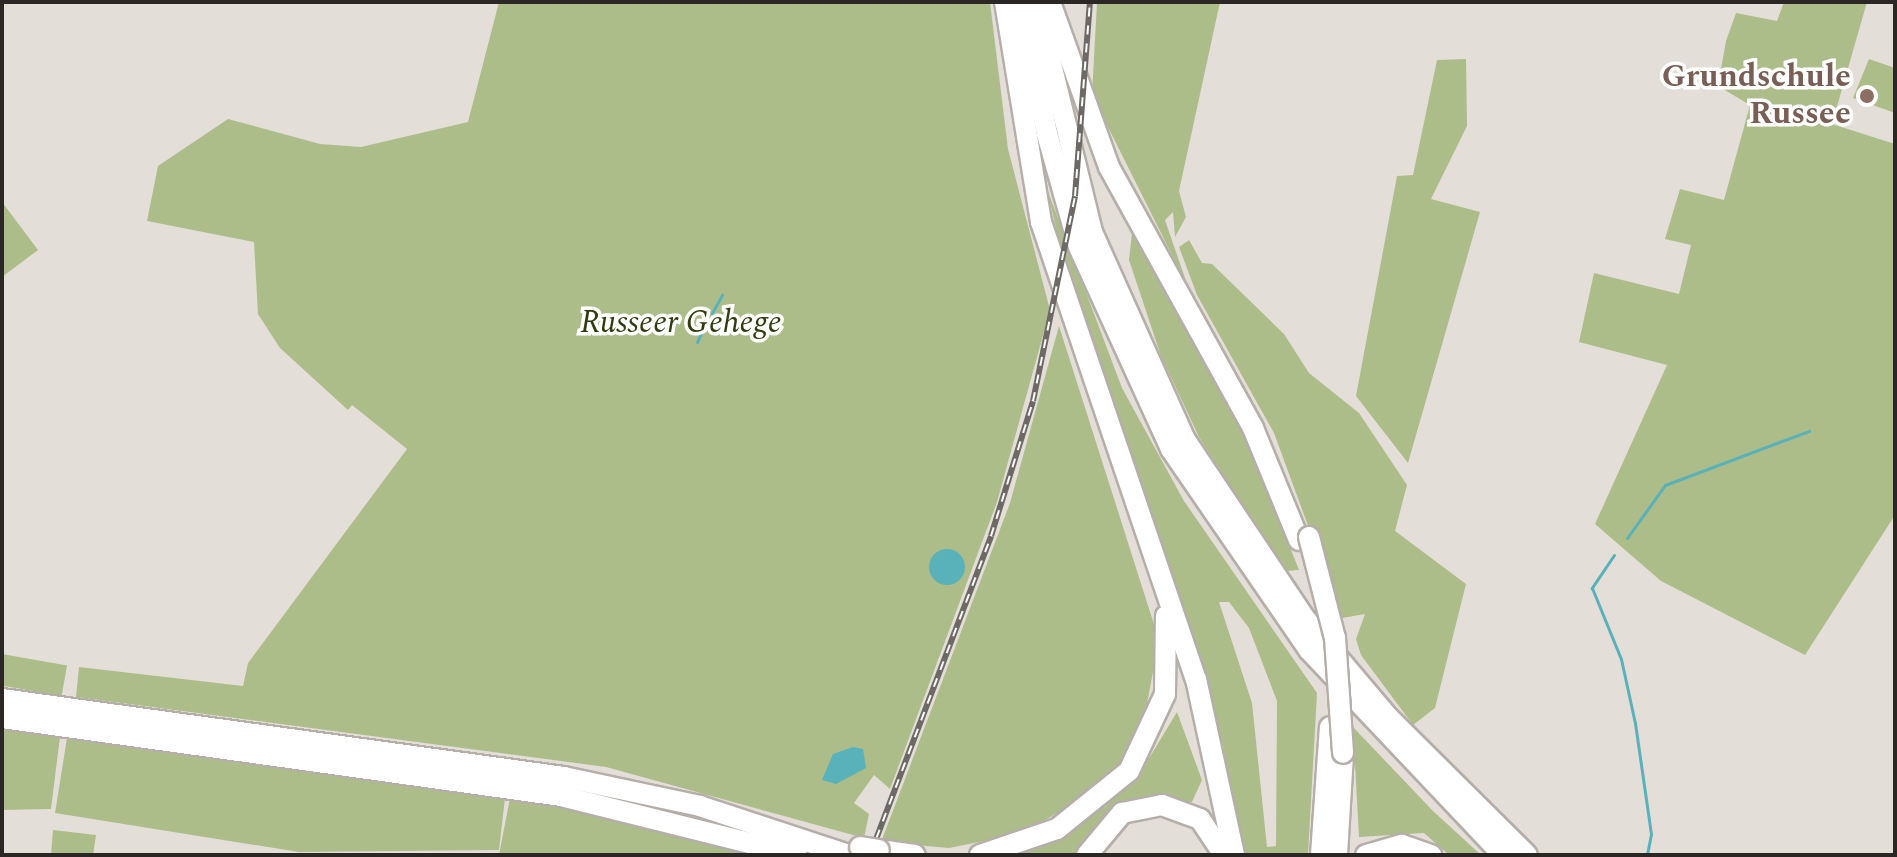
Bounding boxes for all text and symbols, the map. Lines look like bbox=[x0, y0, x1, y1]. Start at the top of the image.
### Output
place label: Grundschule Russee bbox=[1662, 59, 1851, 134]
marker: Grundschule Russee bbox=[1858, 87, 1876, 105]
park label: Russeer Gehege bbox=[580, 304, 782, 342]

